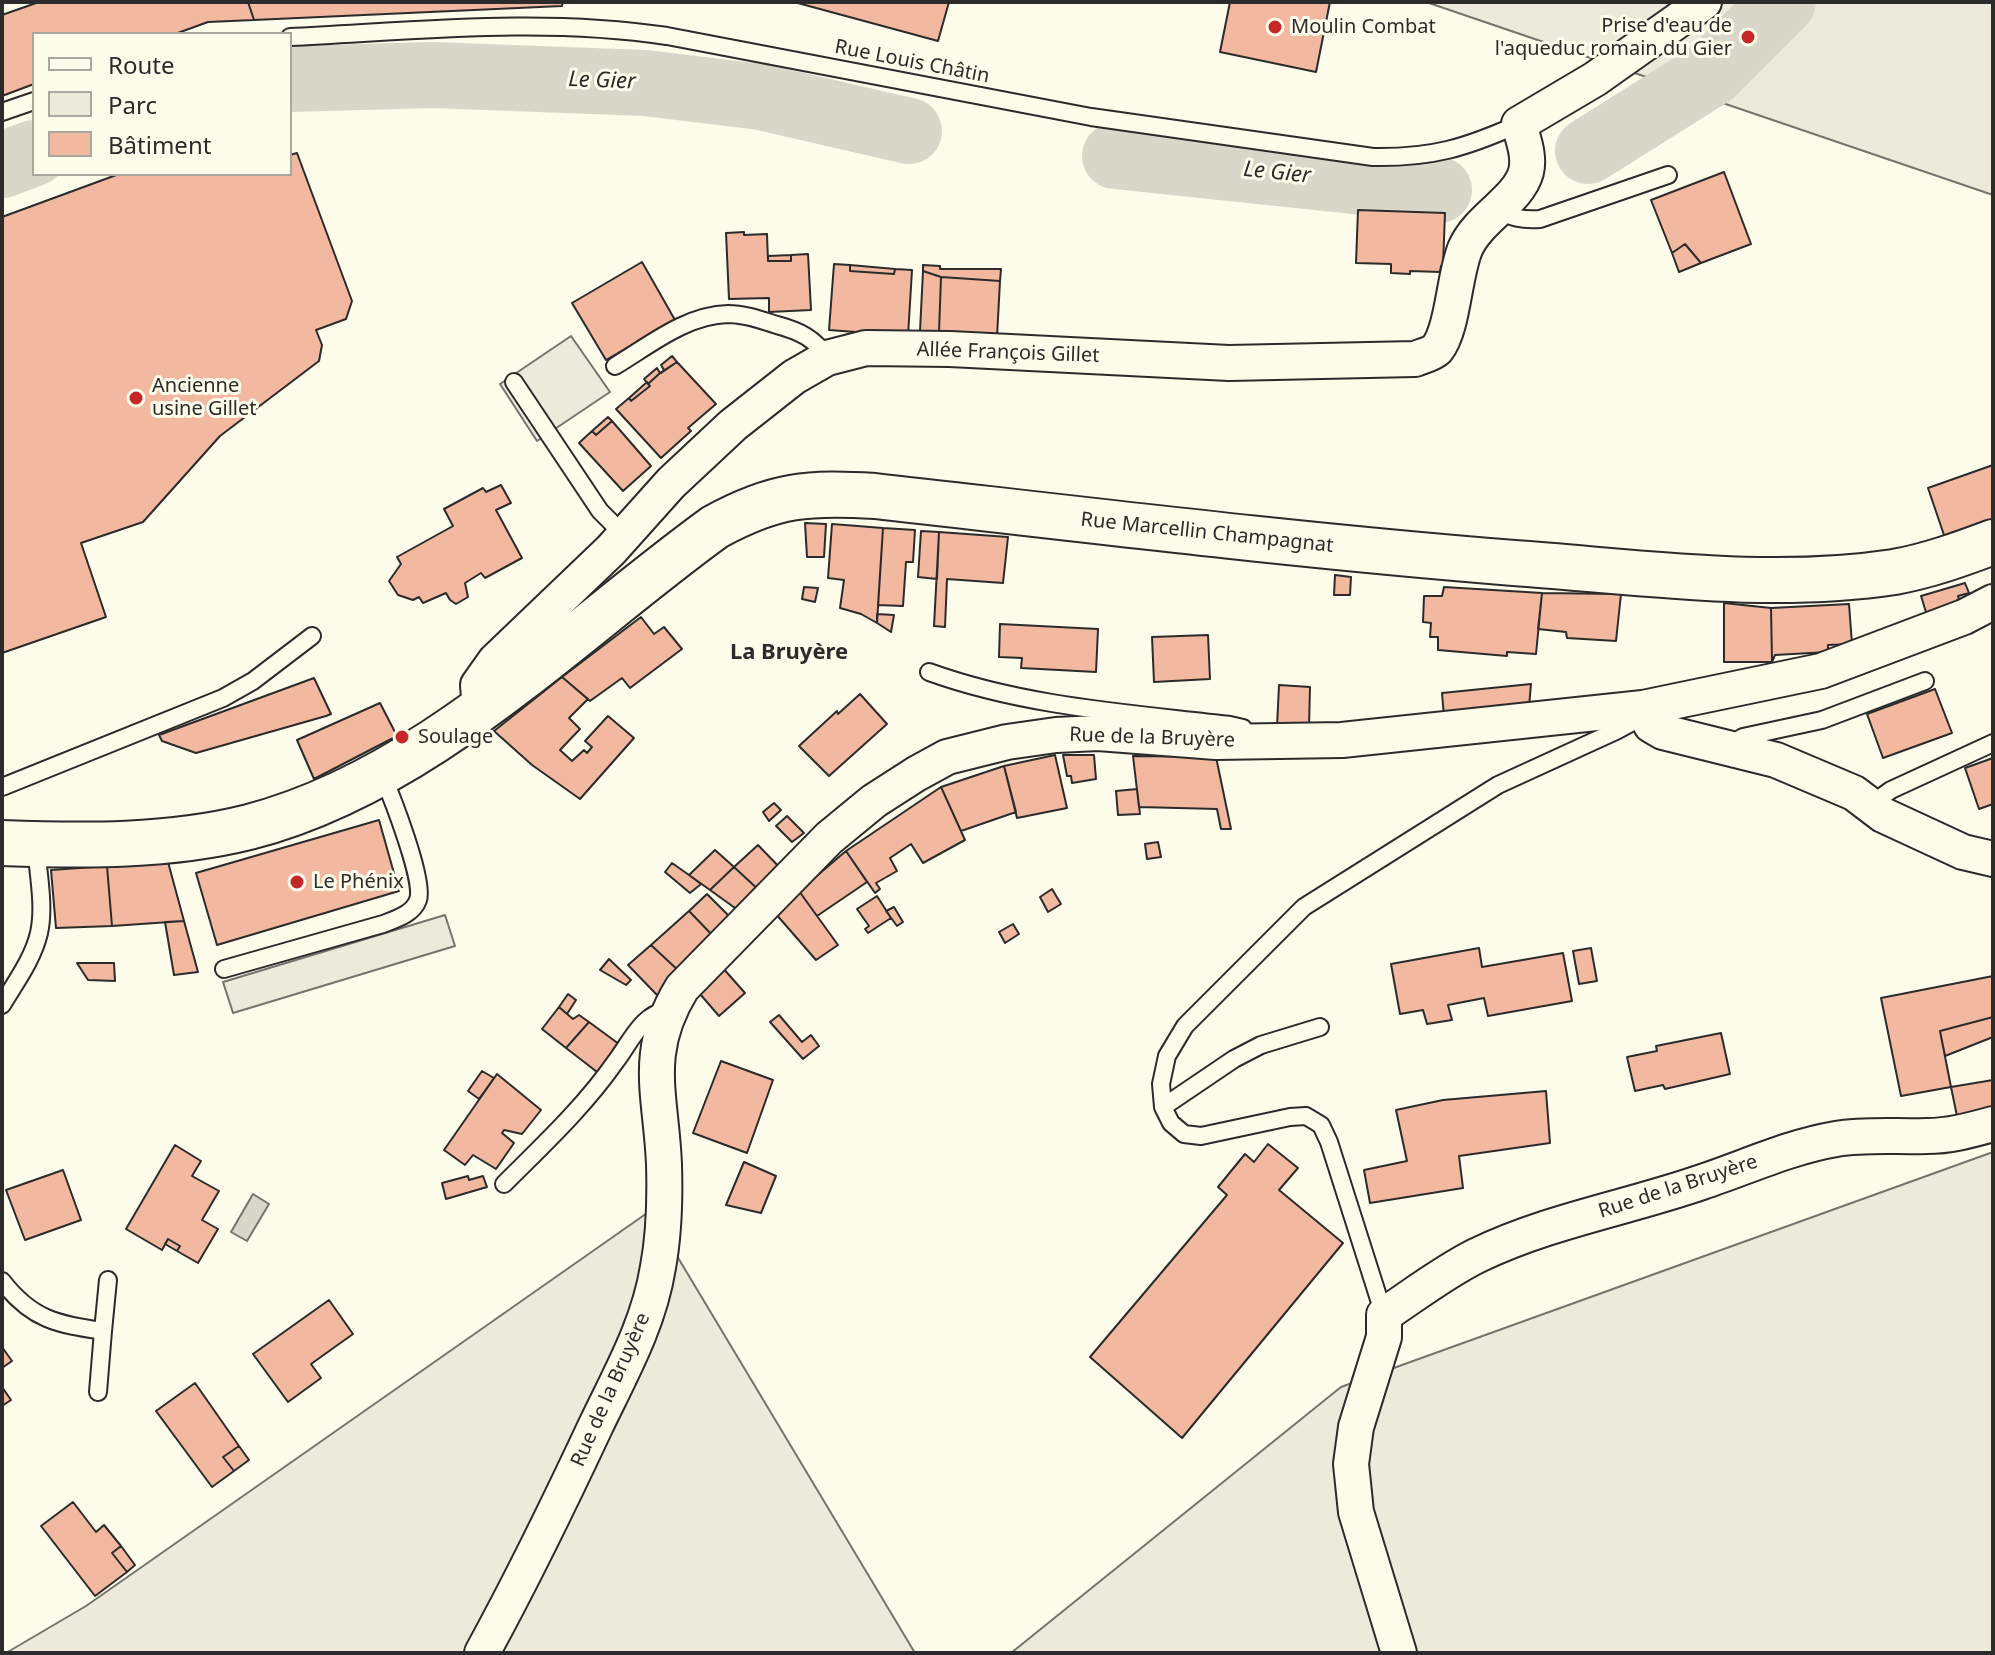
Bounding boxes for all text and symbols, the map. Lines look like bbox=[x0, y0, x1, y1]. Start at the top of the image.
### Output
place label: Prise d'eau de l'aqueduc romain du Gier bbox=[1495, 14, 1732, 61]
place label: Moulin Combat bbox=[1291, 15, 1436, 39]
marker: Moulin Combat bbox=[1266, 18, 1284, 36]
marker: Prise d'eau de l'aqueduc romain du Gier bbox=[1739, 28, 1757, 46]
legend bbox=[32, 32, 292, 176]
street label: Rue Louis Châtin bbox=[833, 35, 991, 89]
text: Route bbox=[108, 48, 174, 81]
water label: Le Gier bbox=[568, 67, 636, 95]
text: Parc bbox=[108, 88, 157, 121]
text: Bâtiment bbox=[108, 128, 211, 161]
water label: Le Gier bbox=[1242, 156, 1312, 190]
street label: Allée François Gillet bbox=[916, 338, 1100, 368]
place label: Ancienne usine Gillet bbox=[152, 374, 256, 421]
marker: Ancienne usine Gillet bbox=[127, 389, 145, 407]
street label: Rue Marcellin Champagnat bbox=[1079, 508, 1335, 558]
district label: La Bruyère bbox=[730, 640, 848, 666]
street label: Rue de la Bruyère bbox=[1069, 723, 1235, 753]
place label: Soulage bbox=[418, 725, 493, 749]
marker: Soulage bbox=[393, 728, 411, 746]
place label: Le Phénix bbox=[313, 870, 404, 894]
marker: Le Phénix bbox=[288, 873, 306, 891]
street label: Rue de la Bruyère bbox=[1595, 1150, 1761, 1224]
street label: Rue de la Bruyère bbox=[566, 1309, 656, 1471]

